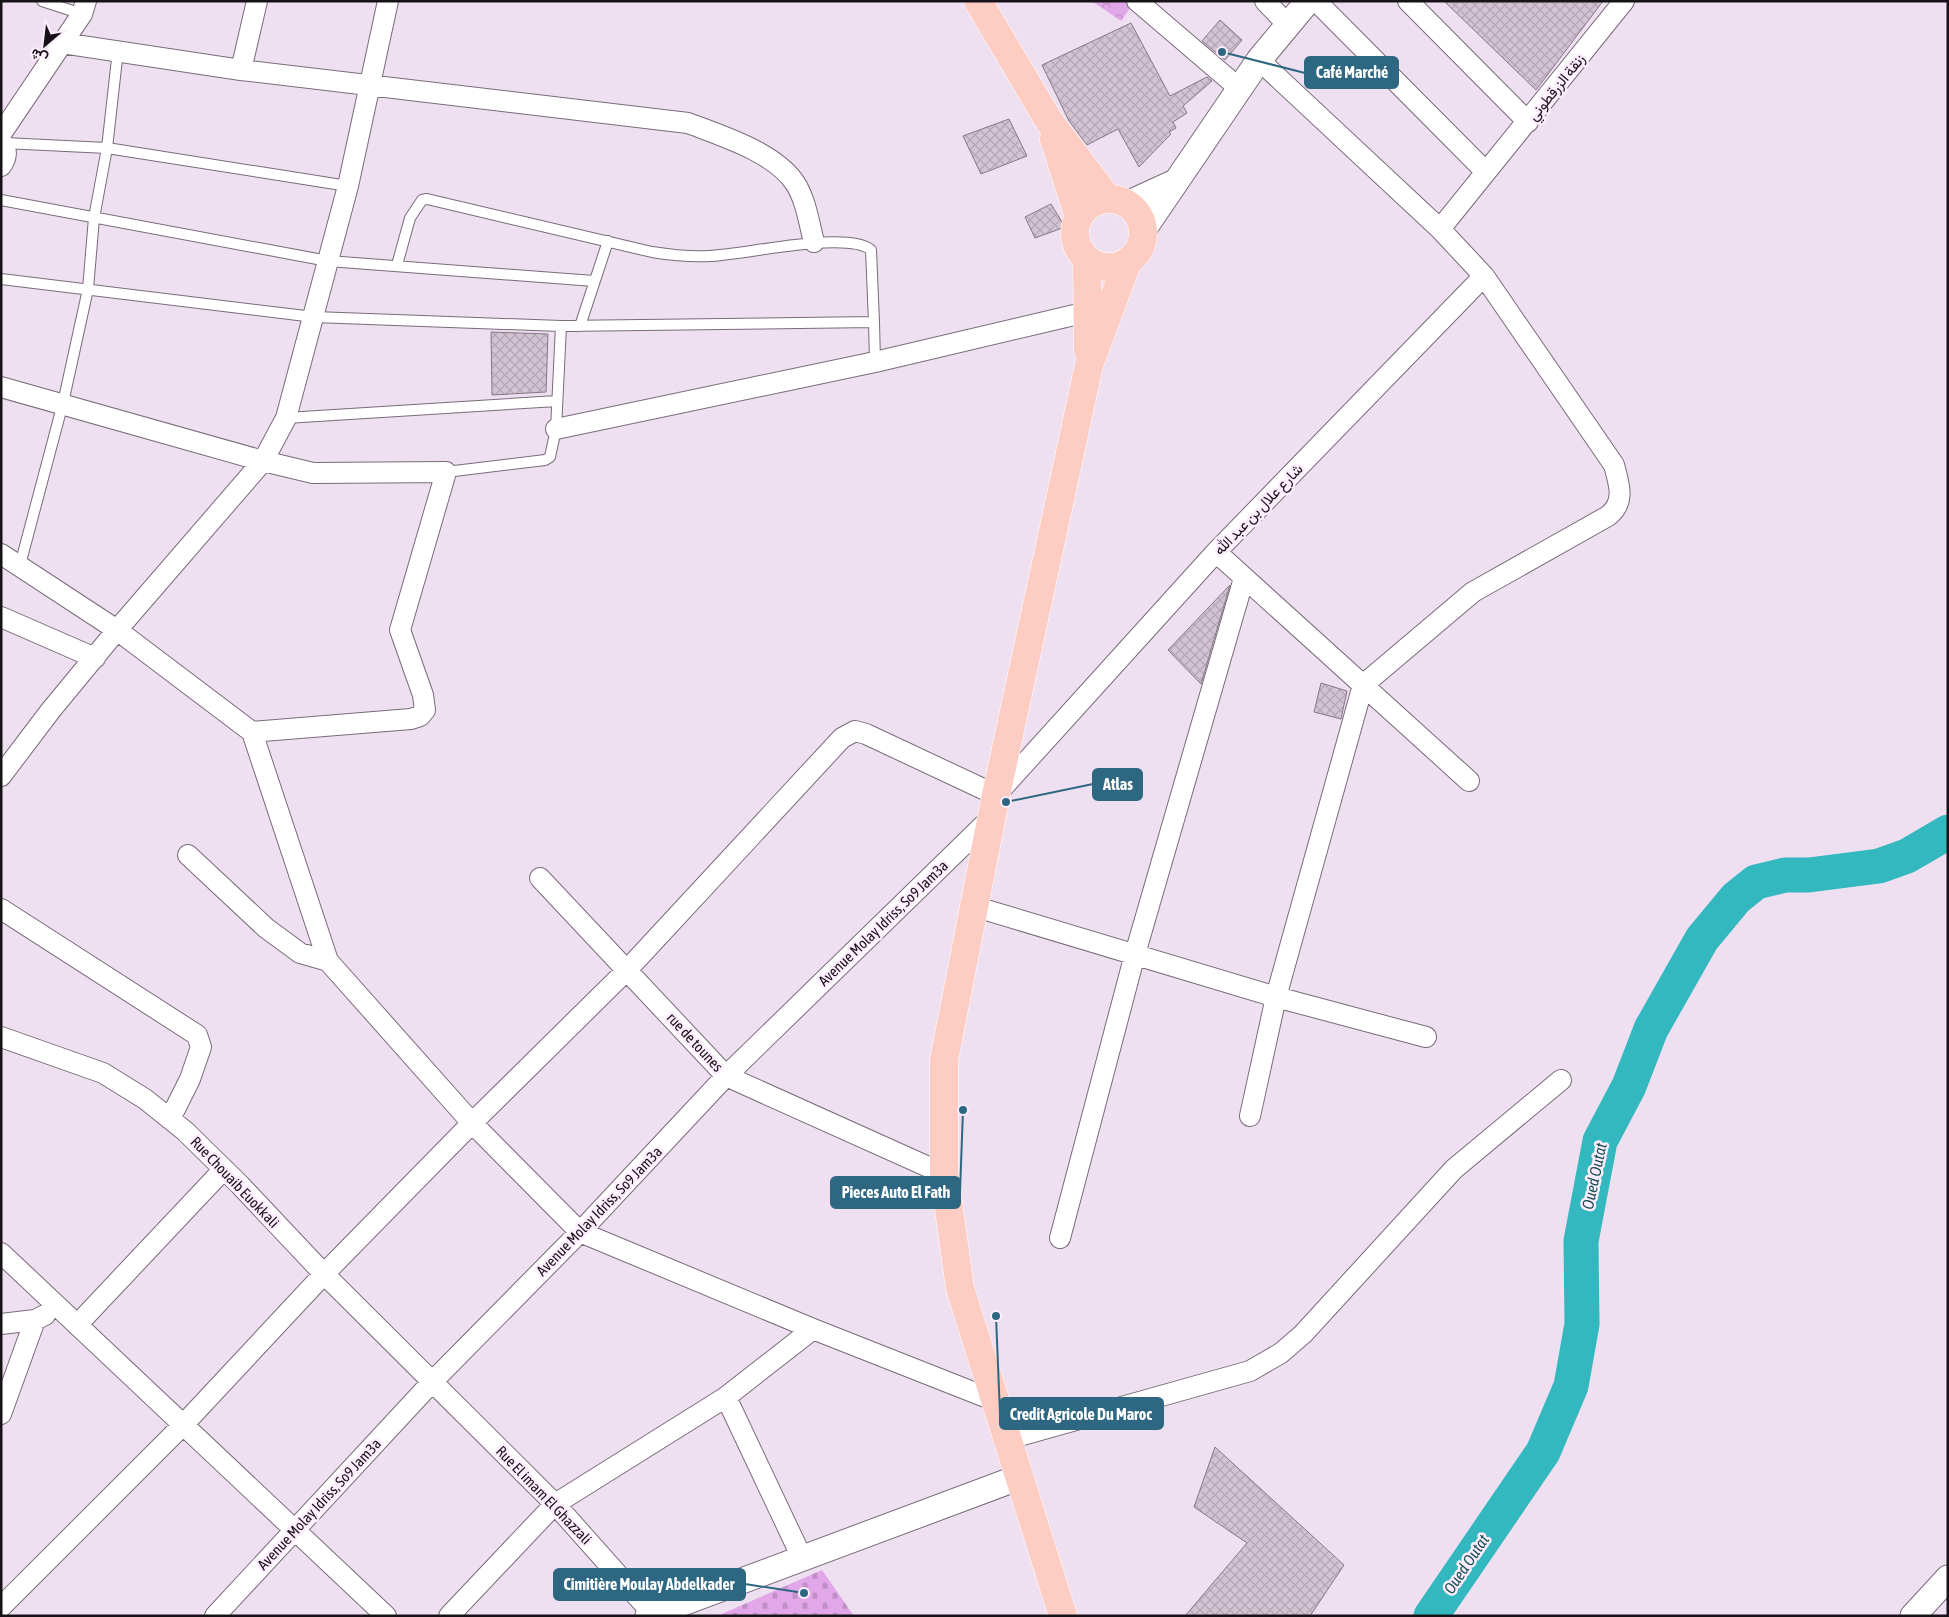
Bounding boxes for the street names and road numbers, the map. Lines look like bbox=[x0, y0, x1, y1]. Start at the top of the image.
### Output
street label: زنقة الزرقطوني bbox=[1524, 50, 1592, 127]
street label: شارع علال بن عبد الله bbox=[1210, 460, 1308, 560]
street label: Avenue Molay Idriss, So9 Jam3a bbox=[815, 857, 951, 989]
street label: rue de tounes bbox=[663, 1009, 727, 1075]
street label: Rue Chouaib Euokkali bbox=[187, 1133, 283, 1231]
street label: Avenue Molay Idriss, So9 Jam3a bbox=[533, 1143, 665, 1279]
street label: Avenue Molay Idriss, So9 Jam3a bbox=[254, 1435, 384, 1573]
street label: Rue El imam El Ghazzali bbox=[493, 1442, 595, 1548]

